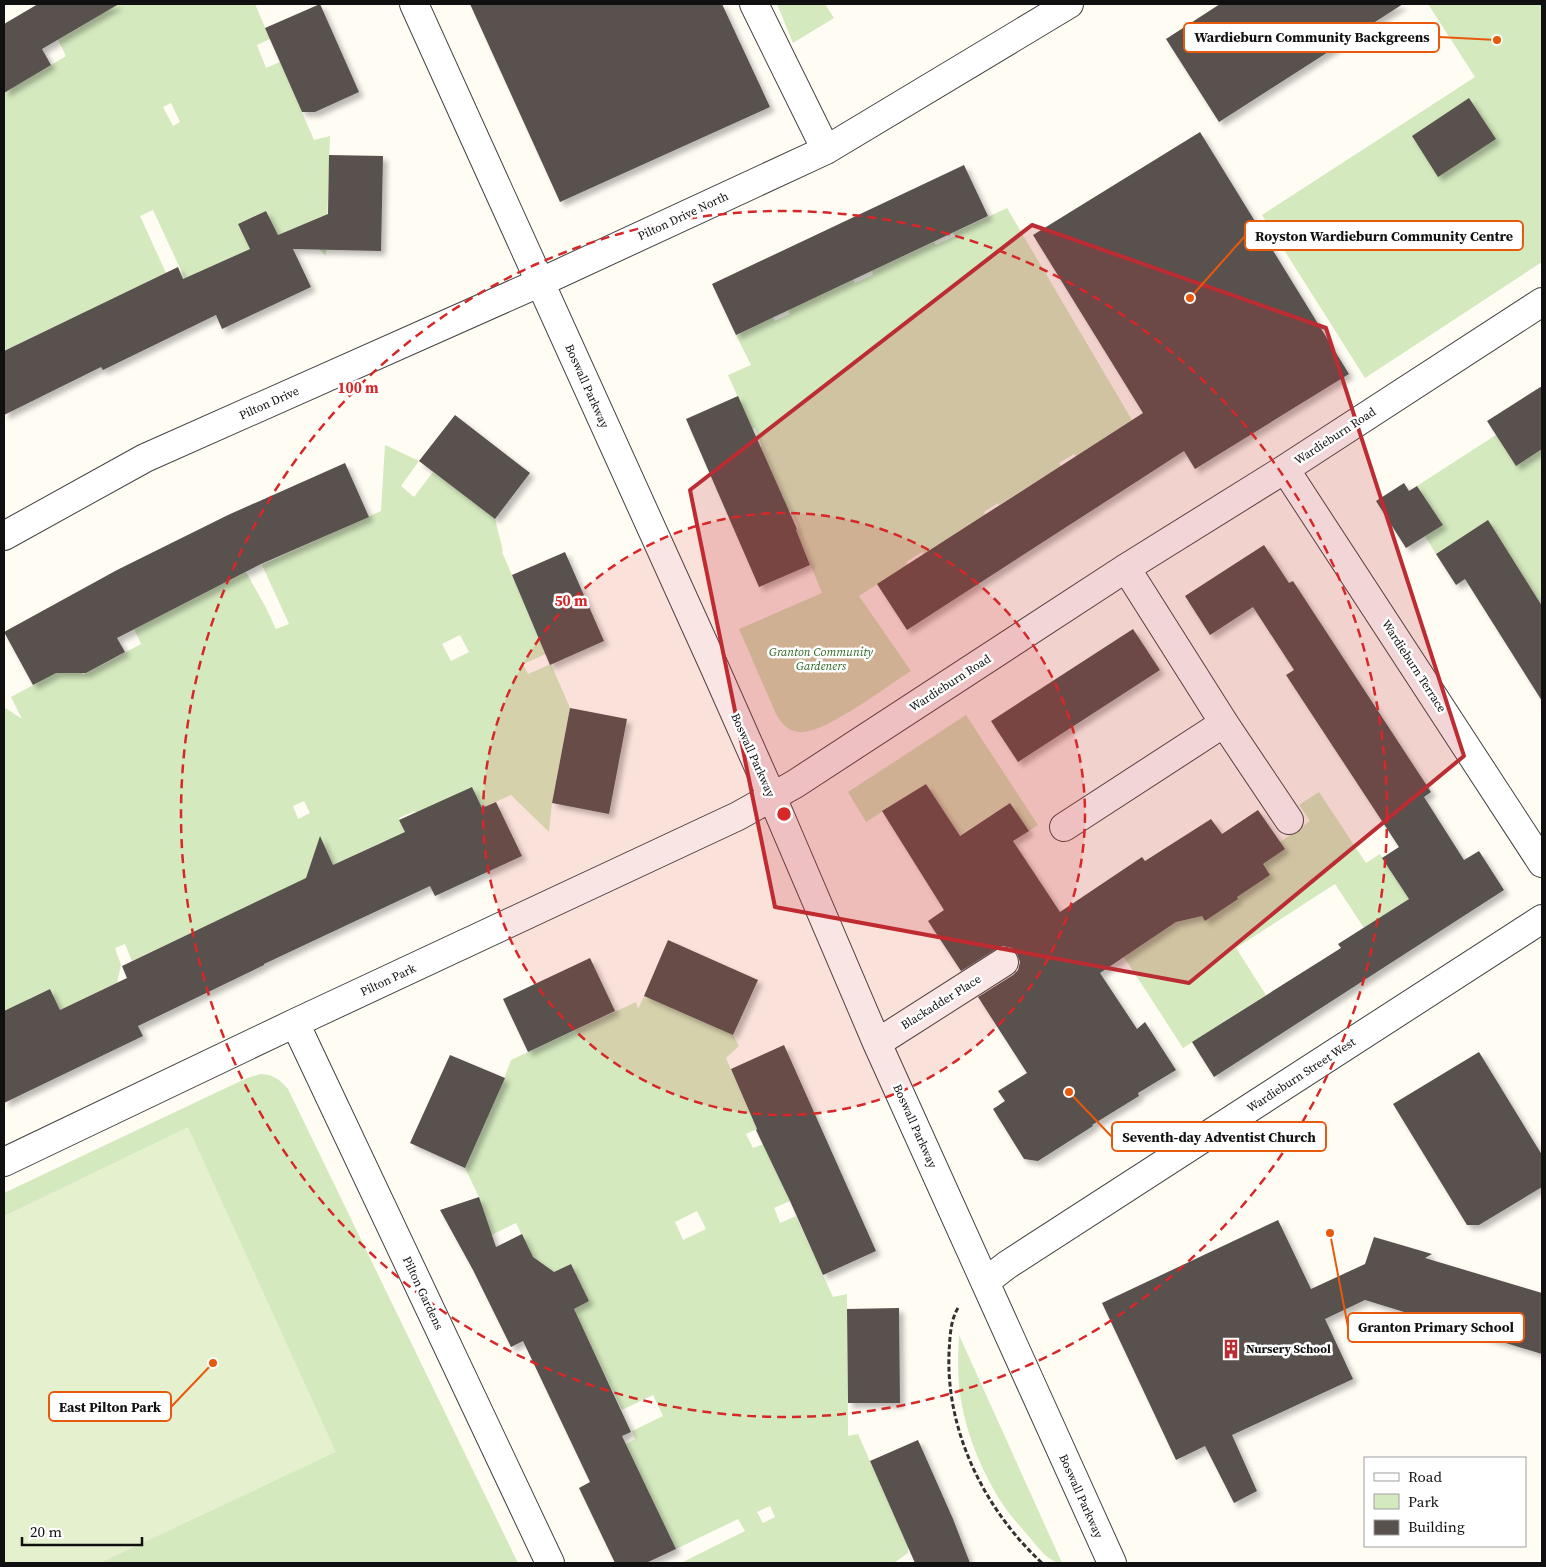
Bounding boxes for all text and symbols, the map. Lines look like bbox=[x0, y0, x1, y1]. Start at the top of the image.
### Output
callout: Wardieburn Community Backgreens bbox=[1184, 23, 1439, 52]
text: Wardieburn Community Backgreens bbox=[1194, 27, 1430, 47]
street label: Pilton Drive North bbox=[635, 188, 731, 244]
callout: Royston Wardieburn Community Centre bbox=[1245, 221, 1523, 250]
text: Royston Wardieburn Community Centre bbox=[1255, 226, 1513, 246]
street label: Boswall Parkway bbox=[561, 342, 613, 431]
text: 100 m bbox=[337, 377, 379, 398]
street label: Pilton Drive bbox=[237, 383, 301, 423]
street label: Wardieburn Road bbox=[1291, 404, 1379, 468]
text: 50 m bbox=[554, 590, 588, 611]
street label: Wardieburn Terrace bbox=[1378, 617, 1450, 715]
park label: Granton Community Gardeners bbox=[769, 644, 873, 674]
street label: Wardieburn Road bbox=[906, 651, 994, 715]
street label: Boswall Parkway bbox=[727, 711, 779, 800]
centre of rings bbox=[775, 805, 793, 823]
street label: Pilton Park bbox=[358, 960, 419, 1000]
street label: Blackadder Place bbox=[898, 971, 984, 1033]
street label: Wardieburn Street West bbox=[1244, 1034, 1358, 1116]
street label: Boswall Parkway bbox=[889, 1082, 941, 1171]
callout: Seventh-day Adventist Church bbox=[1112, 1122, 1326, 1151]
text: Seventh-day Adventist Church bbox=[1122, 1127, 1316, 1147]
street label: Pilton Gardens bbox=[399, 1254, 447, 1332]
callout: Granton Primary School bbox=[1348, 1313, 1524, 1342]
text: Granton Primary School bbox=[1358, 1317, 1515, 1337]
building icon: Nursery School bbox=[1220, 1338, 1242, 1360]
place label: Nursery School bbox=[1246, 1341, 1331, 1357]
callout: East Pilton Park bbox=[49, 1392, 171, 1421]
text: East Pilton Park bbox=[59, 1397, 162, 1417]
street label: Boswall Parkway bbox=[1055, 1452, 1107, 1541]
legend bbox=[1364, 1457, 1526, 1547]
text: Road bbox=[1408, 1466, 1442, 1487]
text: Park bbox=[1408, 1491, 1440, 1512]
scale bar bbox=[22, 1514, 142, 1546]
text: Building bbox=[1408, 1516, 1465, 1537]
text: 20 m bbox=[30, 1521, 62, 1542]

